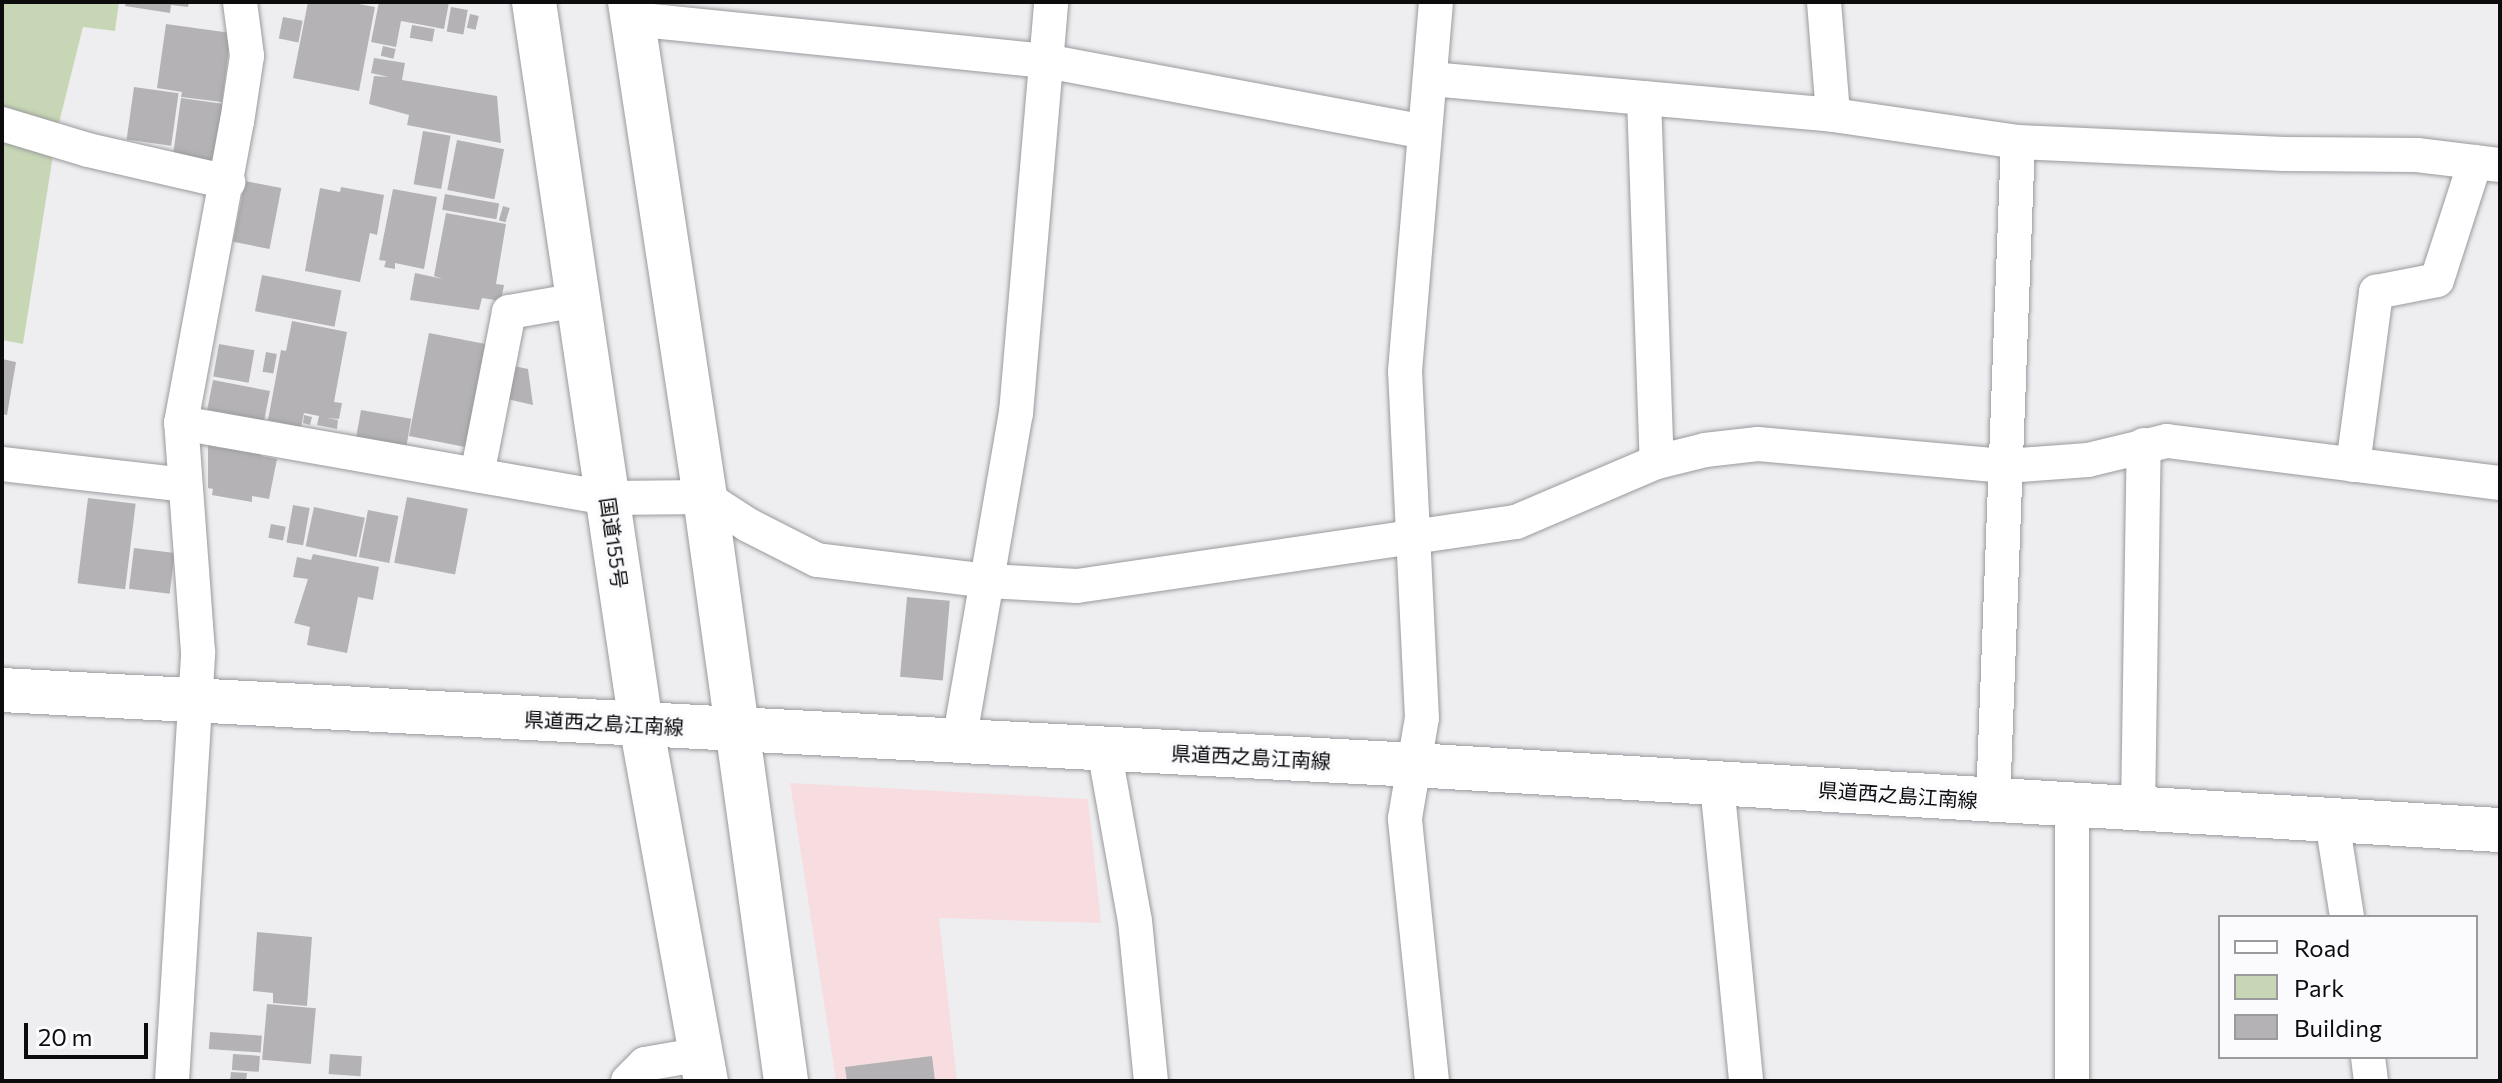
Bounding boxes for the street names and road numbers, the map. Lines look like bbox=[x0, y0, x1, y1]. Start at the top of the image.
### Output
street label: 国道155号 bbox=[596, 496, 632, 590]
street label: 県道西之島江南線 bbox=[523, 707, 685, 739]
street label: 県道西之島江南線 bbox=[1170, 741, 1332, 773]
street label: 県道西之島江南線 bbox=[1817, 777, 1979, 813]

